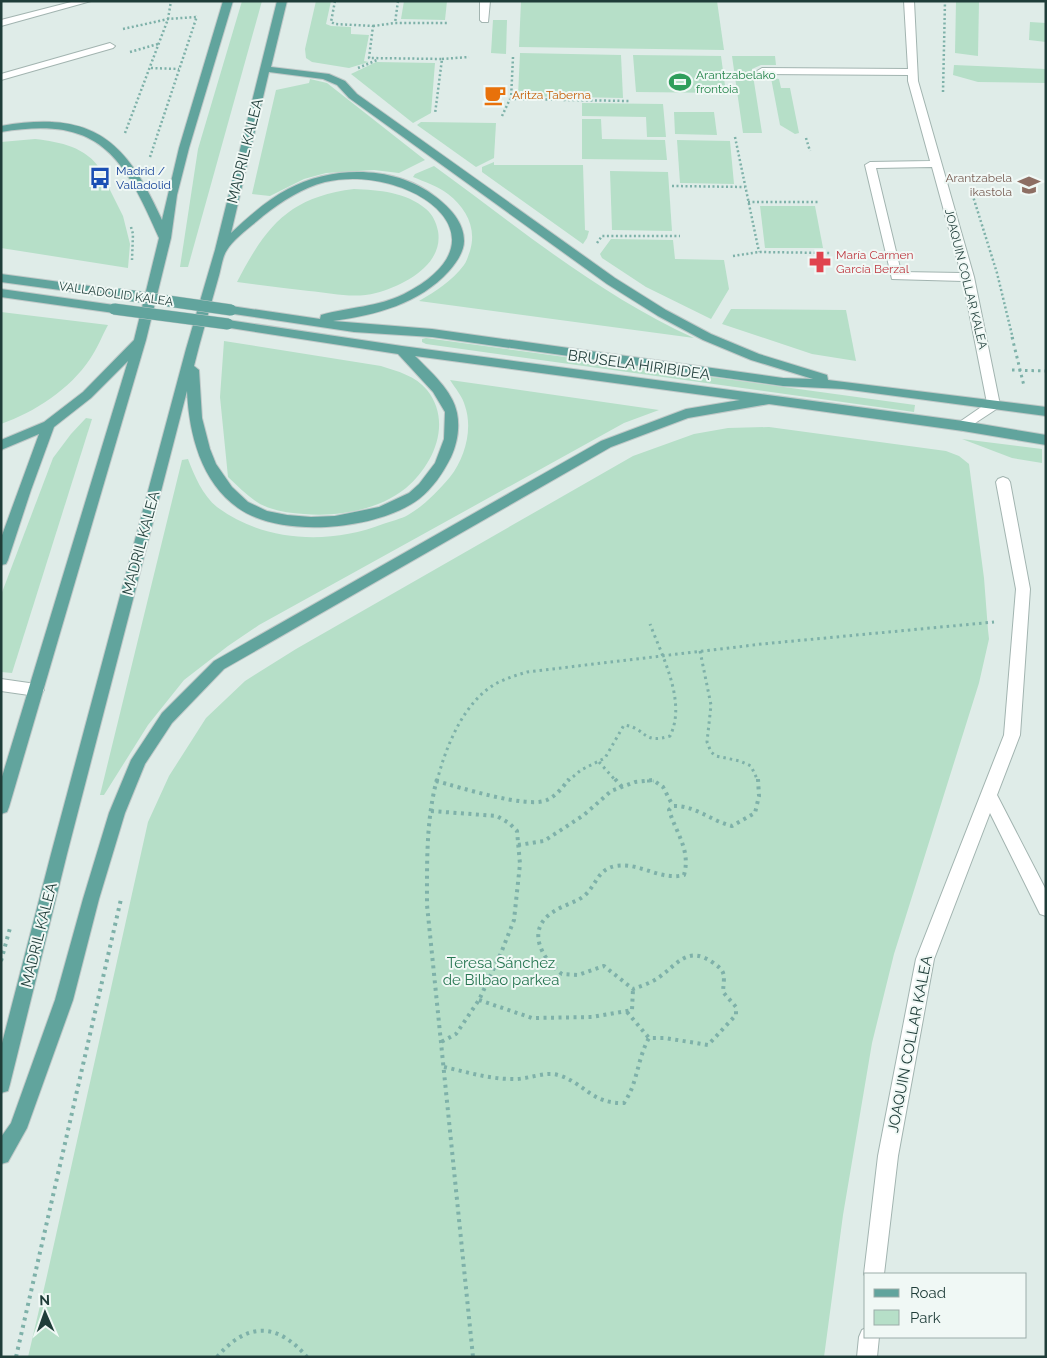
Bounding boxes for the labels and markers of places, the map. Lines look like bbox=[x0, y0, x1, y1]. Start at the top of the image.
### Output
place label: Arantzabelako frontoia bbox=[696, 68, 776, 96]
sports icon: Arantzabelako frontoia bbox=[667, 69, 693, 95]
cafe icon: Aritza Taberna bbox=[482, 82, 508, 108]
place label: Aritza Taberna bbox=[512, 88, 591, 102]
place label: Madrid / Valladolid bbox=[116, 164, 171, 192]
bus stop icon: Madrid / Valladolid bbox=[87, 165, 113, 191]
place label: Arantzabela ikastola bbox=[946, 171, 1012, 199]
school or university icon: Arantzabela ikastola bbox=[1016, 172, 1042, 198]
place label: María Carmen García Berzal bbox=[836, 248, 914, 276]
pharmacy icon: María Carmen García Berzal bbox=[807, 249, 833, 275]

